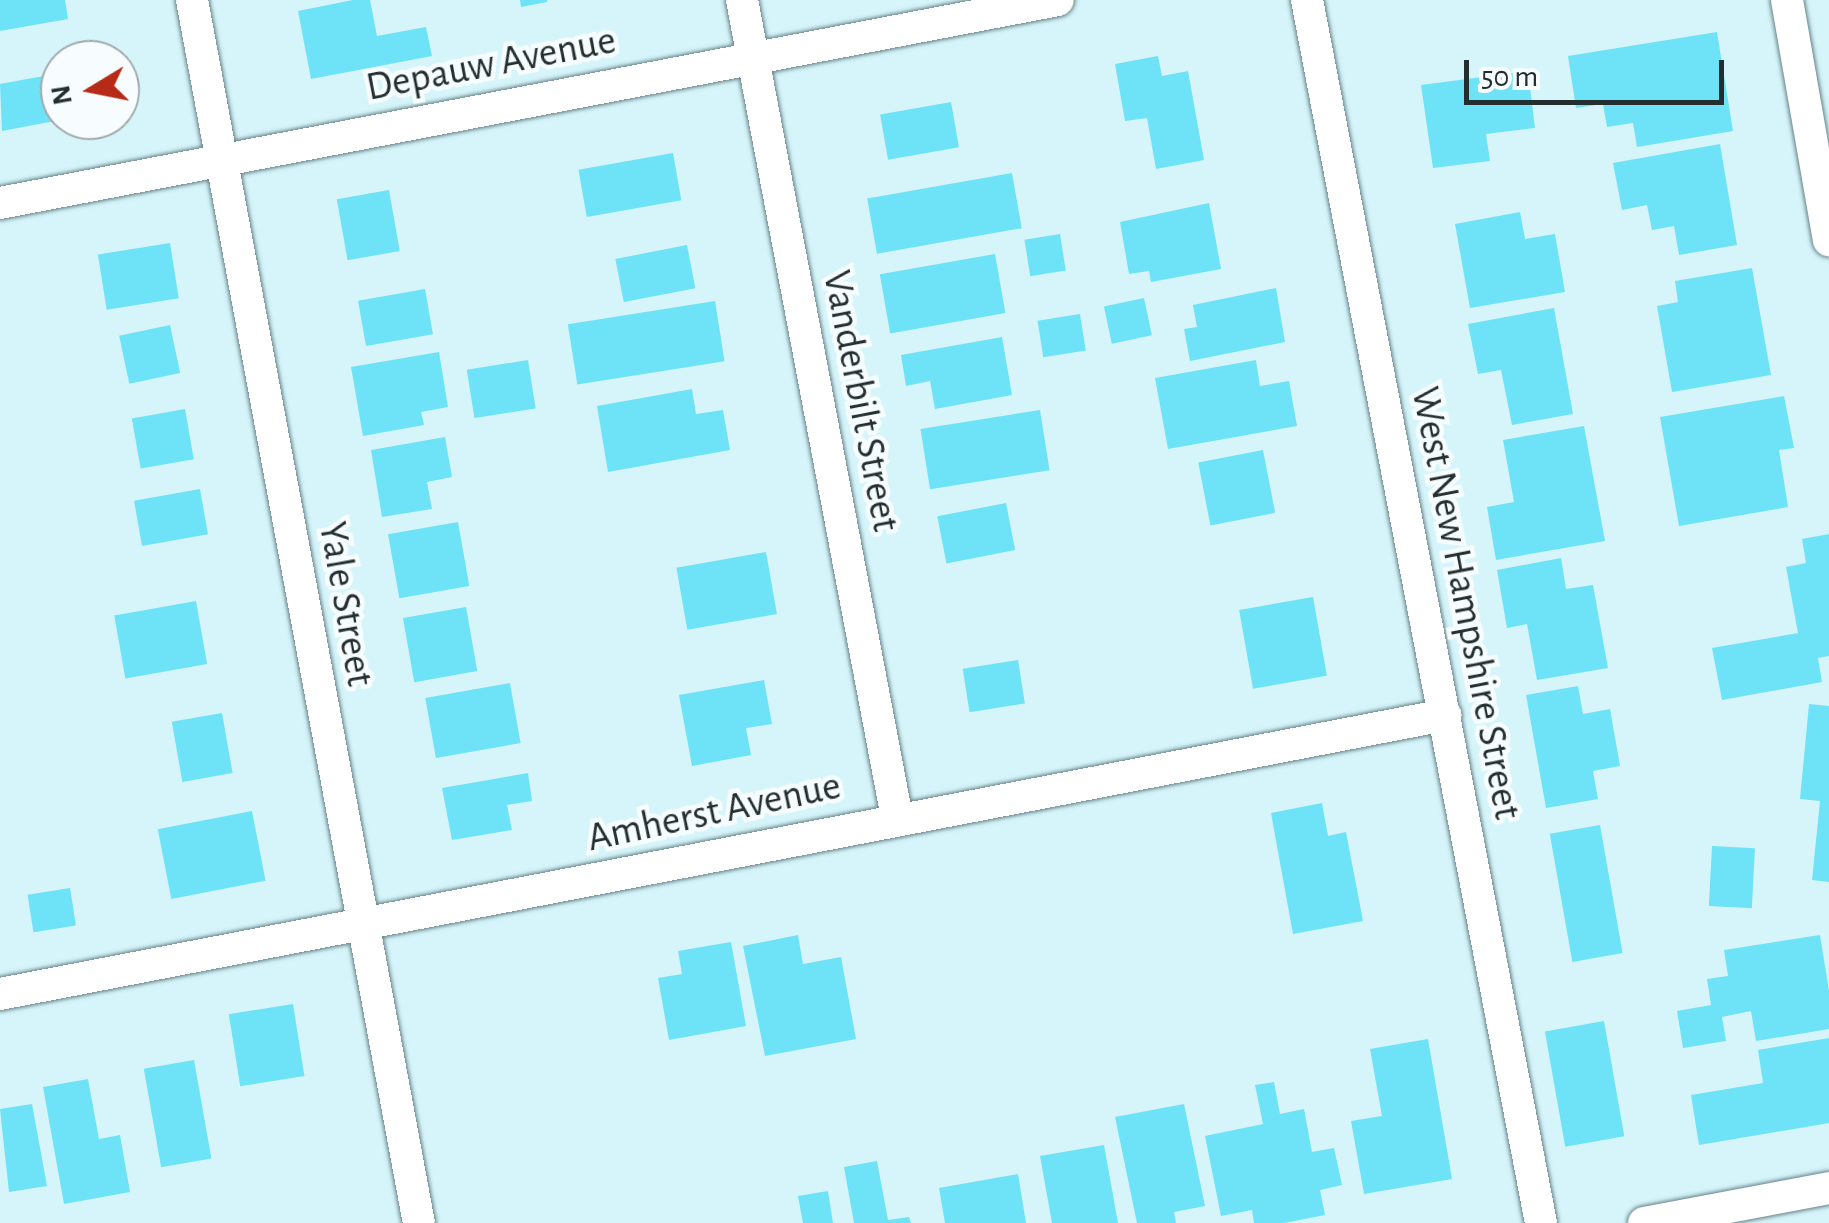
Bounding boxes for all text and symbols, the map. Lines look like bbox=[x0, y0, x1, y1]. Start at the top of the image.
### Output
street label: Depauw Avenue bbox=[362, 16, 620, 112]
north arrow bbox=[40, 40, 140, 140]
scale bar bbox=[1469, 40, 1729, 102]
text: 50 m bbox=[1481, 62, 1538, 92]
text: N bbox=[47, 83, 78, 107]
street label: Vanderbilt Street bbox=[812, 266, 910, 536]
street label: West New Hampshire Street bbox=[1401, 383, 1531, 823]
street label: Yale Street bbox=[308, 518, 384, 690]
street label: Amherst Avenue bbox=[583, 762, 845, 862]

